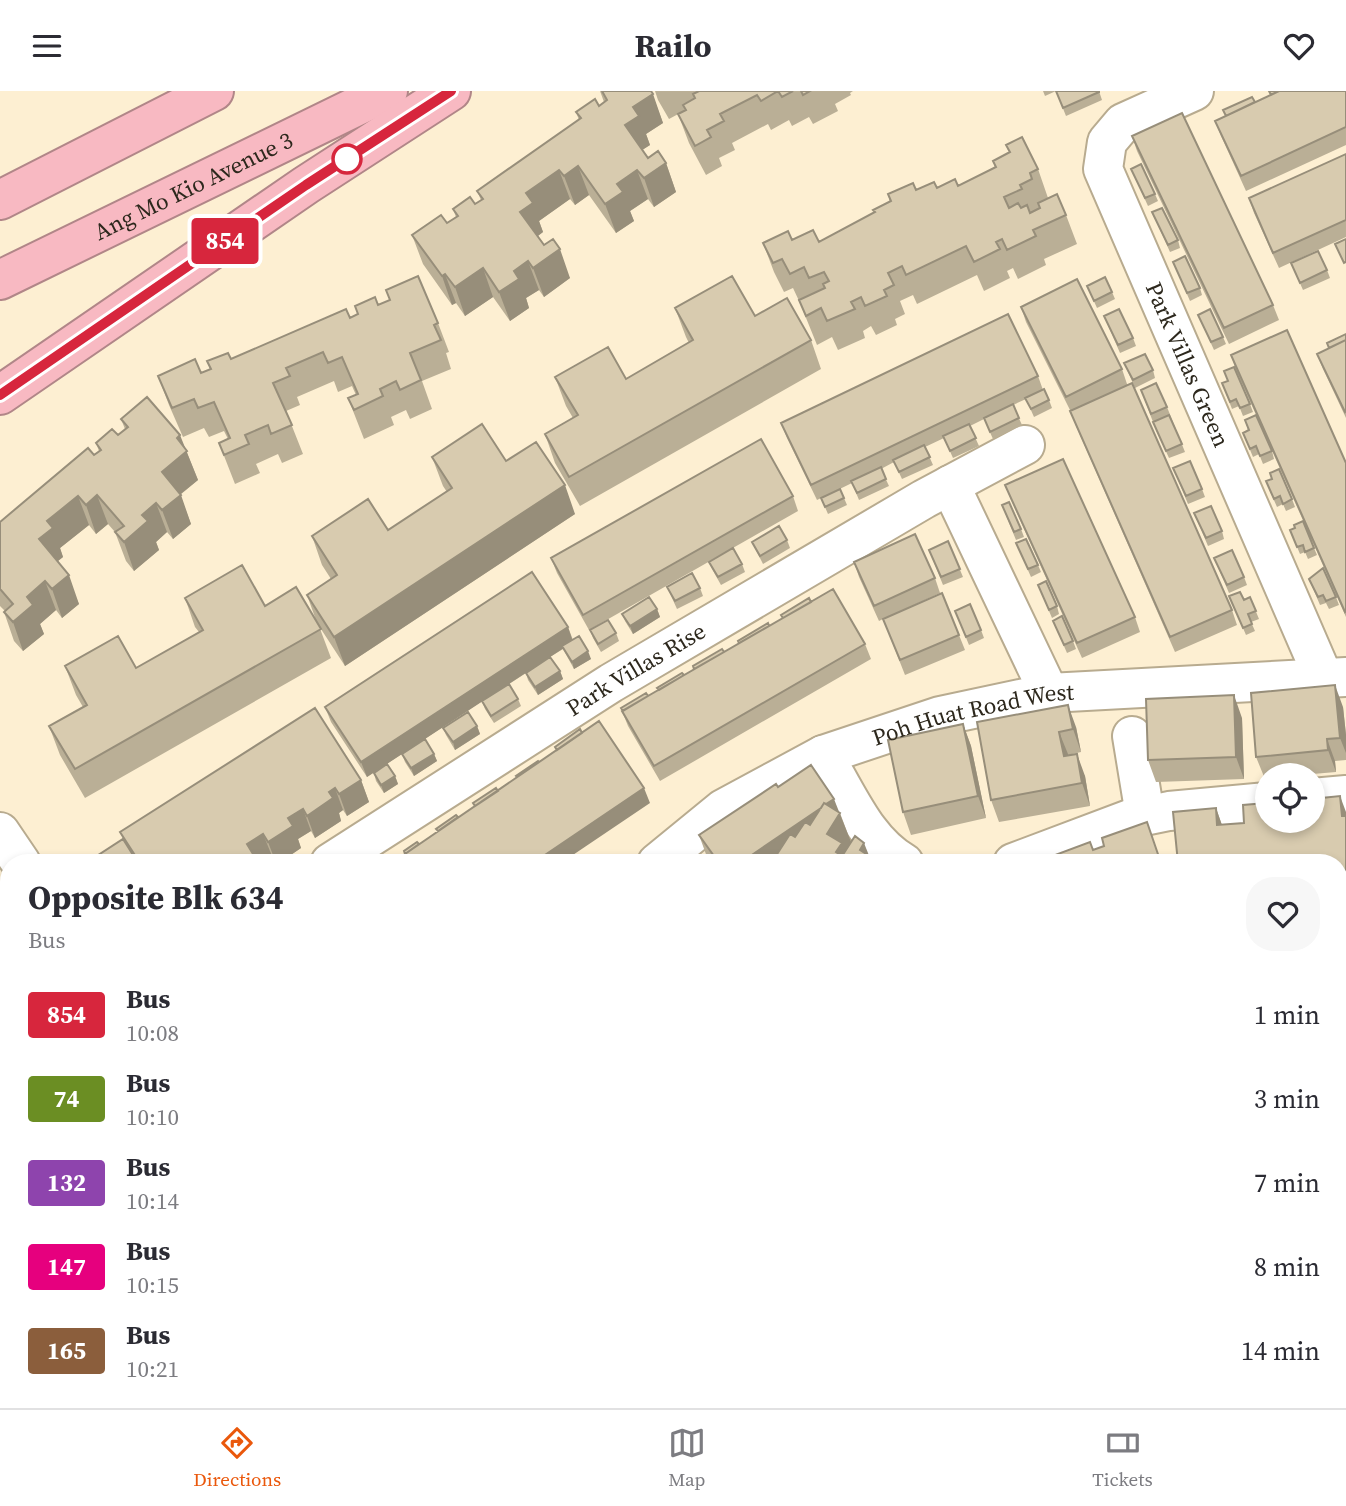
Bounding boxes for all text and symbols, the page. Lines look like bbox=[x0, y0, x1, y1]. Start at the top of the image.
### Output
text: Railo bbox=[634, 24, 712, 68]
icon: menu bbox=[28, 27, 66, 65]
icon: heart bbox=[1280, 27, 1318, 65]
street label: Ang Mo Kio Avenue 3 bbox=[89, 124, 298, 248]
unlabelled marker bbox=[332, 144, 362, 174]
line badge: 854 bbox=[185, 218, 265, 264]
text: 854 bbox=[205, 224, 245, 257]
street label: Park Villas Green bbox=[1138, 277, 1238, 452]
street label: Park Villas Rise bbox=[560, 615, 711, 724]
street label: Poh Huat Road West bbox=[868, 676, 1075, 754]
map controls bbox=[1255, 763, 1325, 833]
button: locate bbox=[1255, 763, 1325, 833]
text: Opposite Blk 634 bbox=[28, 875, 284, 920]
button: heart bbox=[1246, 877, 1320, 951]
text: Bus bbox=[28, 924, 65, 956]
text: Bus bbox=[126, 981, 170, 1017]
text: 1 min bbox=[1254, 997, 1320, 1033]
text: 854 bbox=[47, 998, 86, 1031]
text: 10:08 bbox=[126, 1017, 179, 1049]
text: Bus bbox=[126, 1065, 170, 1101]
text: 3 min bbox=[1254, 1081, 1320, 1117]
text: 74 bbox=[53, 1082, 80, 1115]
text: 10:10 bbox=[126, 1101, 179, 1133]
text: Bus bbox=[126, 1149, 170, 1185]
text: 7 min bbox=[1254, 1165, 1320, 1201]
text: 132 bbox=[47, 1166, 86, 1199]
text: 10:14 bbox=[126, 1185, 179, 1217]
text: Bus bbox=[126, 1233, 170, 1269]
text: 8 min bbox=[1254, 1249, 1320, 1285]
text: 147 bbox=[47, 1250, 86, 1283]
text: 10:15 bbox=[126, 1269, 179, 1301]
text: Bus bbox=[126, 1317, 170, 1353]
text: 14 min bbox=[1241, 1333, 1320, 1369]
text: 165 bbox=[47, 1334, 86, 1367]
text: 10:21 bbox=[126, 1353, 179, 1385]
tab: Directions bbox=[193, 1424, 281, 1492]
tab: Map bbox=[668, 1424, 706, 1492]
tab: Tickets bbox=[1092, 1424, 1153, 1492]

